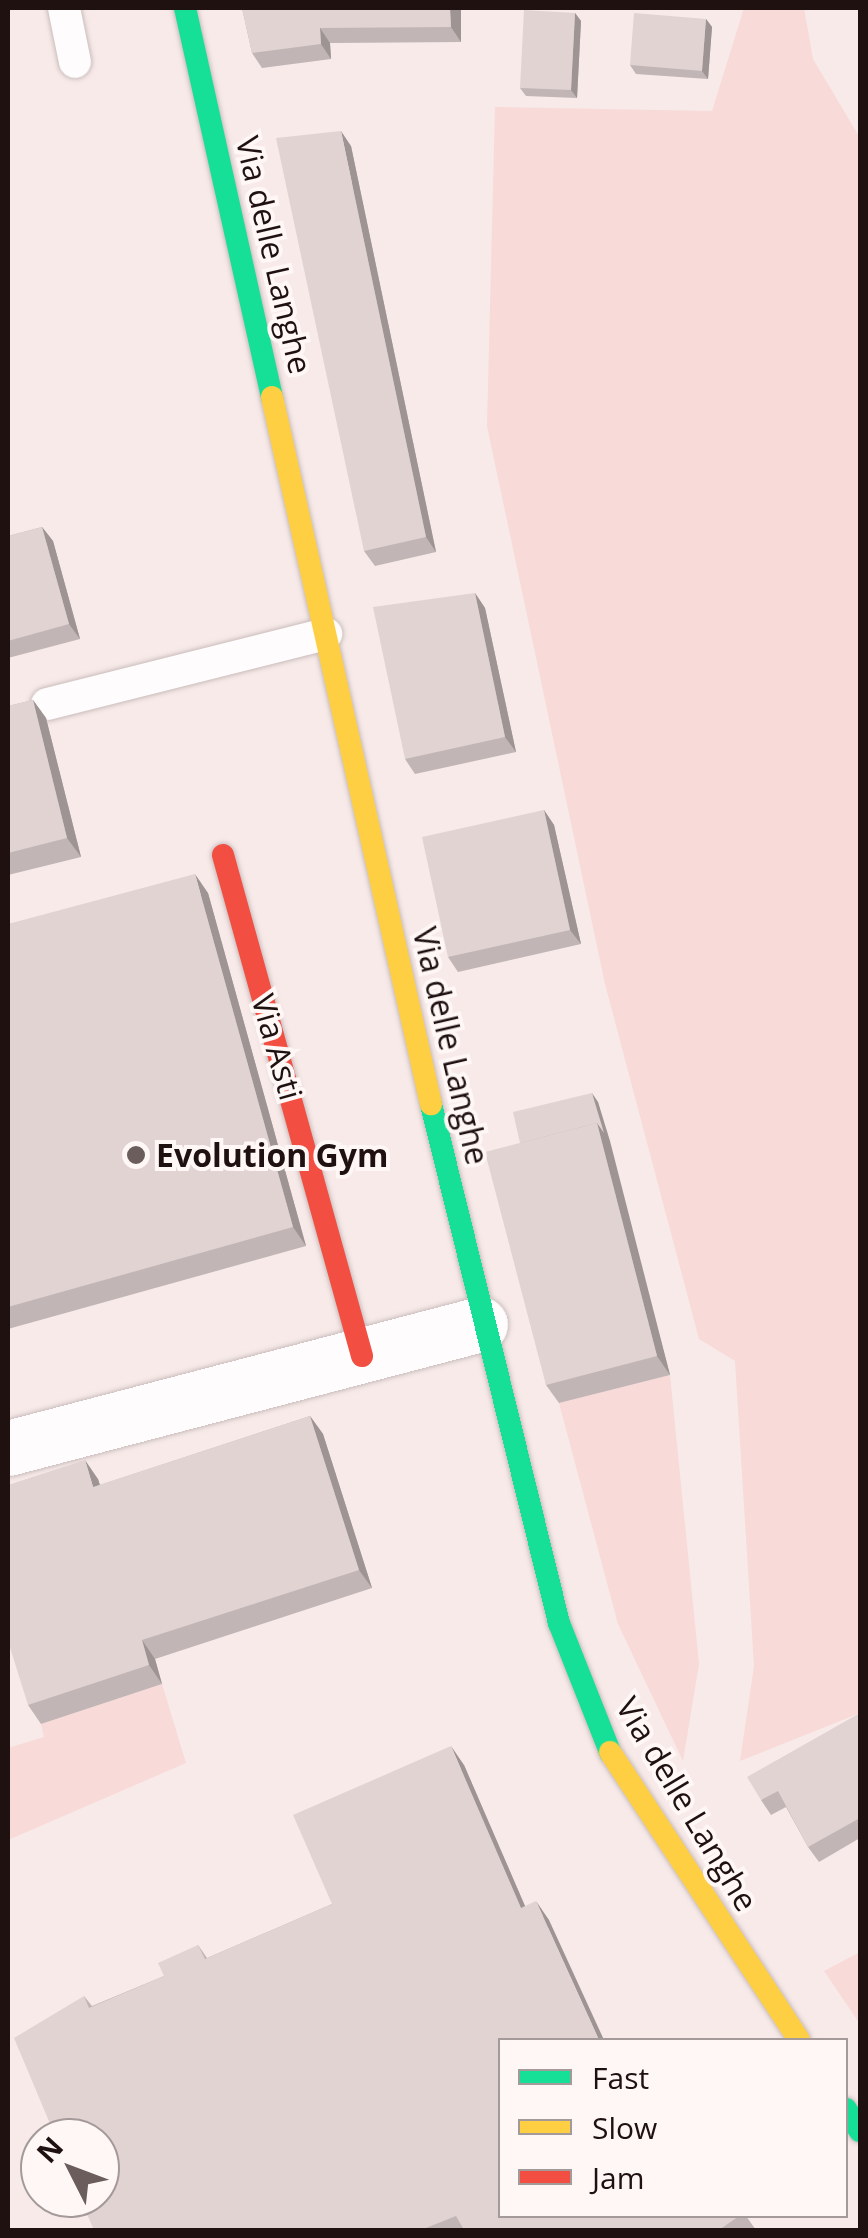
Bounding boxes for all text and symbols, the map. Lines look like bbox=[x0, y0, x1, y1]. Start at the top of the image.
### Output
street label: Via delle Langhe bbox=[228, 133, 320, 377]
street label: Via delle Langhe bbox=[405, 924, 497, 1168]
street label: Via Asti bbox=[244, 990, 310, 1104]
place label: Evolution Gym bbox=[156, 1136, 388, 1174]
marker: Evolution Gym bbox=[125, 1144, 147, 1166]
street label: Via delle Langhe bbox=[608, 1690, 766, 1918]
legend bbox=[498, 2038, 848, 2218]
text: Fast bbox=[592, 2057, 649, 2098]
text: Slow bbox=[592, 2107, 657, 2148]
north arrow bbox=[20, 2118, 120, 2218]
text: N bbox=[27, 2128, 71, 2170]
text: Jam bbox=[592, 2157, 645, 2198]

